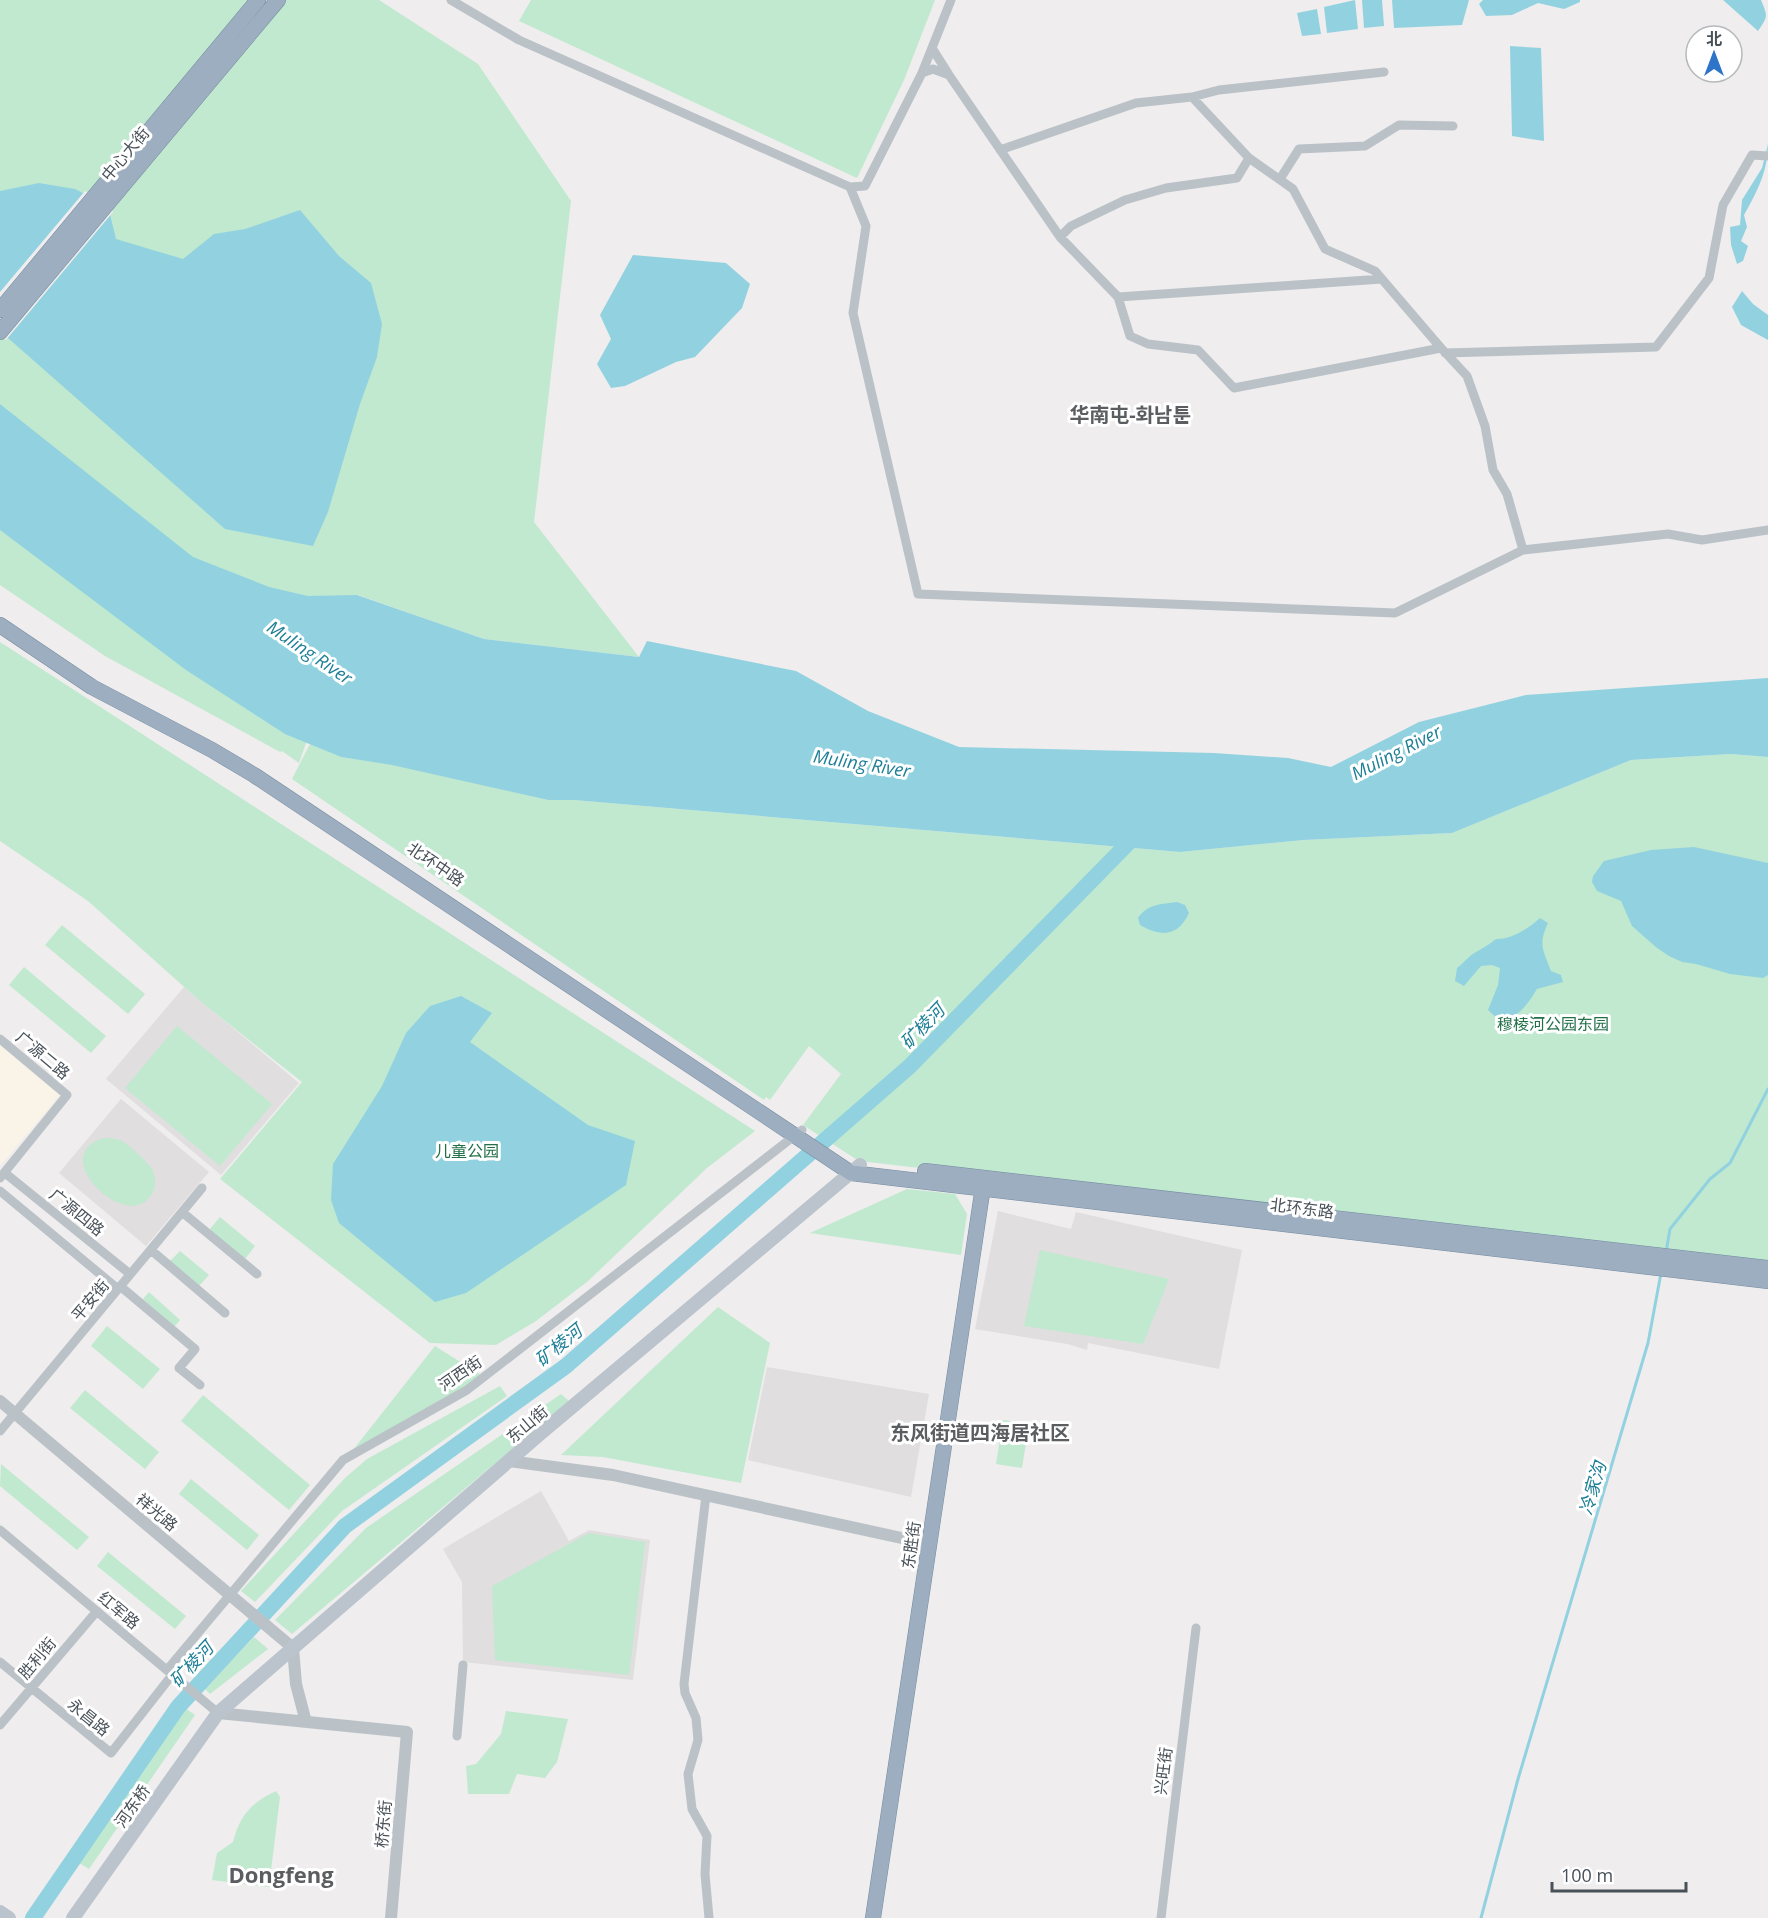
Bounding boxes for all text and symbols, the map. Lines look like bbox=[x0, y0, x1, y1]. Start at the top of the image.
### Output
north arrow bbox=[1684, 24, 1744, 84]
text: 北 bbox=[1706, 28, 1722, 50]
street label: 中心大街 bbox=[96, 122, 154, 186]
district label: 华南屯-화남툰 bbox=[1069, 401, 1191, 428]
water label: Muling River bbox=[263, 615, 358, 690]
water label: Muling River bbox=[1347, 719, 1446, 785]
water label: Muling River bbox=[812, 743, 913, 783]
street label: 北环中路 bbox=[403, 837, 469, 891]
water label: 矿棱河 bbox=[895, 996, 951, 1054]
park label: 穆棱河公园东园 bbox=[1497, 1013, 1609, 1035]
street label: 广源二路 bbox=[11, 1026, 75, 1084]
park label: 儿童公园 bbox=[435, 1140, 499, 1162]
street label: 广源四路 bbox=[45, 1183, 109, 1241]
street label: 北环东路 bbox=[1269, 1193, 1335, 1223]
street label: 平安街 bbox=[66, 1275, 114, 1325]
water label: 矿棱河 bbox=[529, 1317, 589, 1371]
street label: 河西街 bbox=[434, 1350, 486, 1396]
street label: 东山街 bbox=[502, 1400, 552, 1448]
district label: 东风街道四海居社区 bbox=[890, 1419, 1070, 1446]
water label: 冷家沟 bbox=[1573, 1457, 1612, 1517]
street label: 祥光路 bbox=[132, 1488, 182, 1536]
street label: 东胜街 bbox=[897, 1520, 925, 1570]
street label: 红军路 bbox=[94, 1586, 144, 1634]
street label: 胜利街 bbox=[13, 1633, 61, 1683]
water label: 矿棱河 bbox=[164, 1634, 220, 1692]
street label: 永昌路 bbox=[63, 1693, 115, 1741]
street label: 兴旺街 bbox=[1149, 1746, 1177, 1796]
street label: 河东桥 bbox=[109, 1780, 155, 1832]
street label: 桥东街 bbox=[370, 1799, 396, 1849]
scale bar bbox=[1552, 1855, 1686, 1893]
district label: Dongfeng bbox=[228, 1859, 334, 1889]
text: 100 m bbox=[1561, 1863, 1613, 1887]

